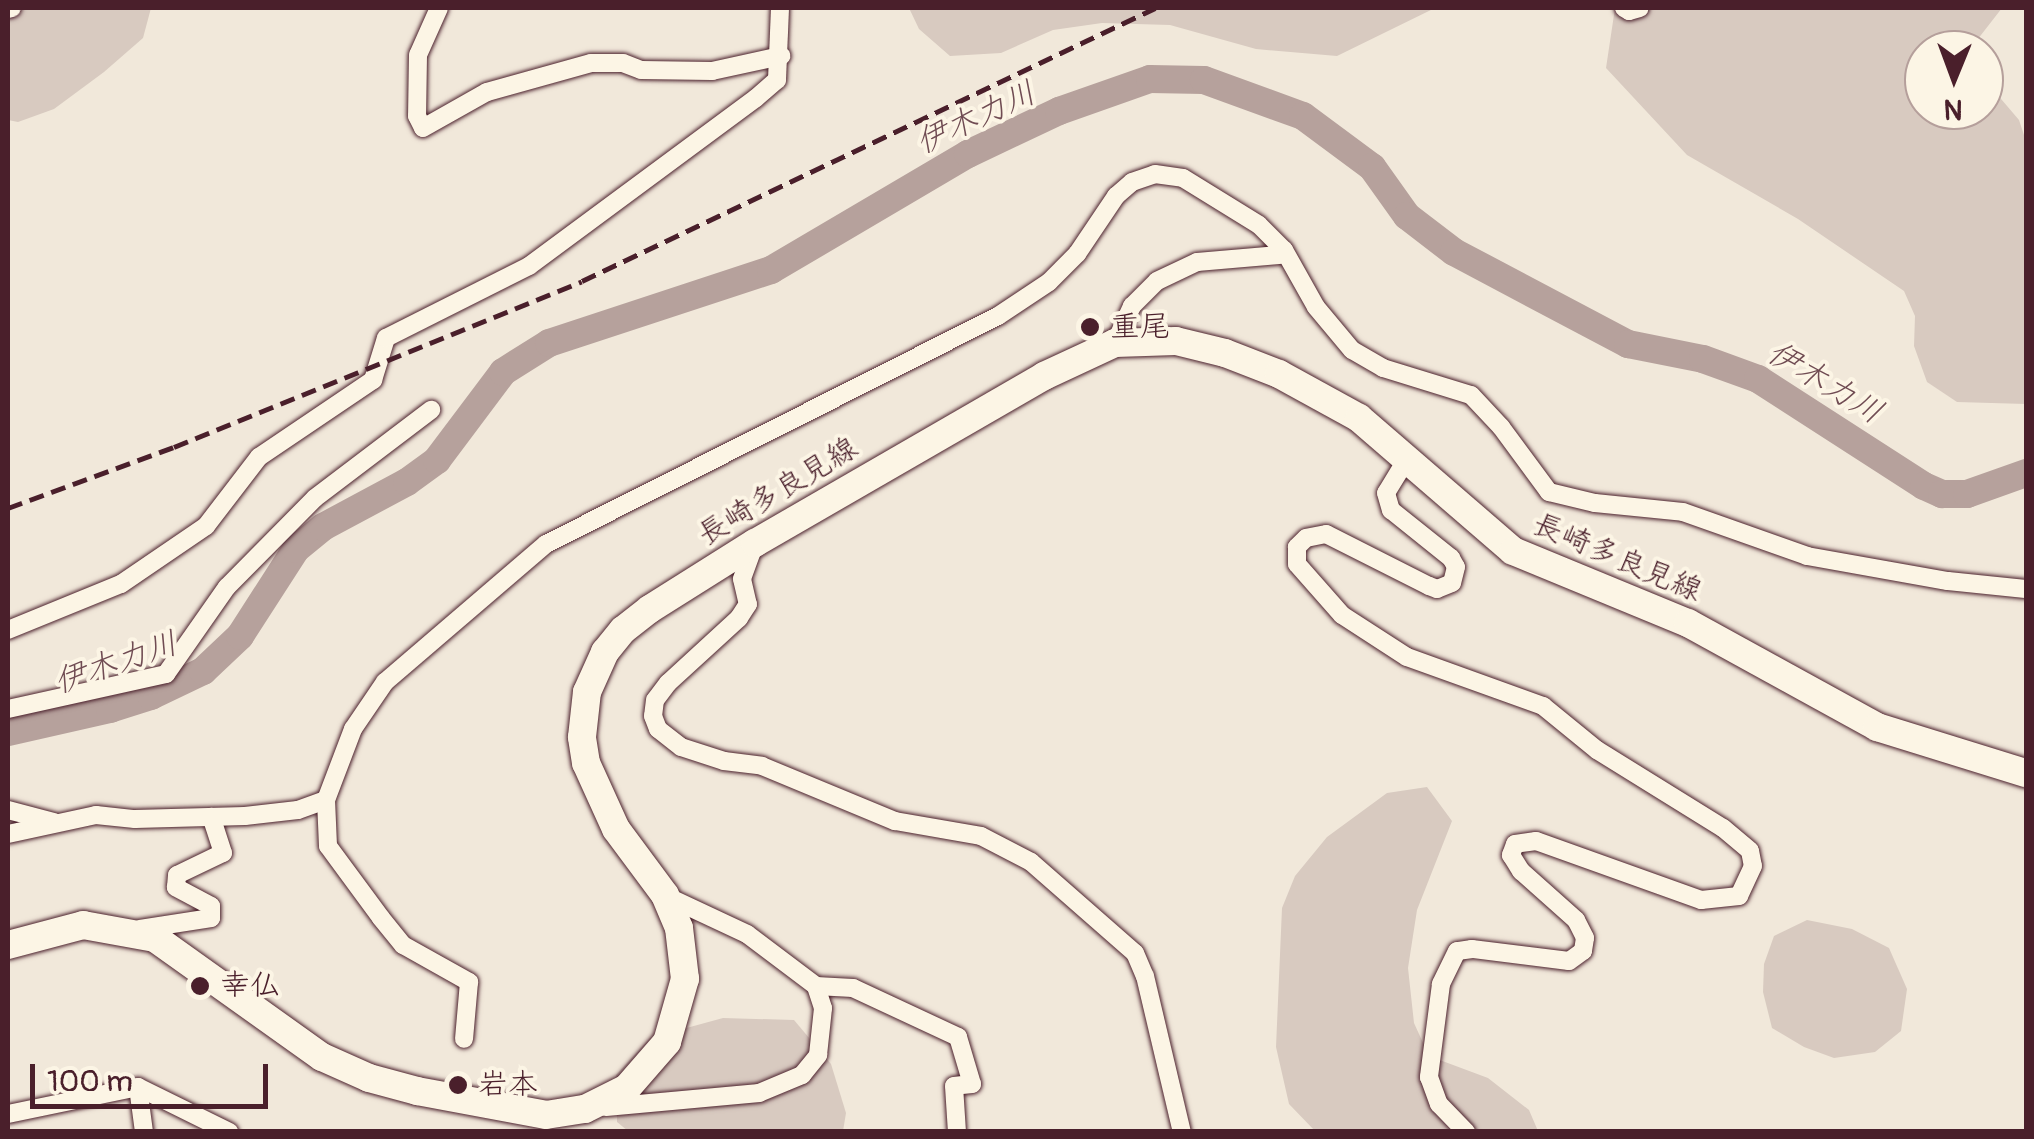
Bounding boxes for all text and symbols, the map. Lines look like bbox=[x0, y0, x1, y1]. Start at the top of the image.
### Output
north arrow bbox=[1904, 30, 2004, 130]
water label: 伊木力川 bbox=[910, 74, 1042, 162]
text: N bbox=[1944, 91, 1963, 126]
place label: 重尾 bbox=[1110, 309, 1170, 345]
marker: 重尾 bbox=[1079, 316, 1101, 338]
water label: 伊木力川 bbox=[1760, 334, 1890, 432]
street label: 長崎多良見線 bbox=[692, 430, 864, 554]
street label: 長崎多良見線 bbox=[1527, 506, 1707, 610]
water label: 伊木力川 bbox=[49, 624, 183, 702]
place label: 幸仏 bbox=[220, 968, 280, 1004]
marker: 幸仏 bbox=[189, 975, 211, 997]
scale bar bbox=[35, 1044, 272, 1106]
text: 100 m bbox=[47, 1063, 133, 1100]
place label: 岩本 bbox=[478, 1067, 538, 1103]
marker: 岩本 bbox=[447, 1074, 469, 1096]

